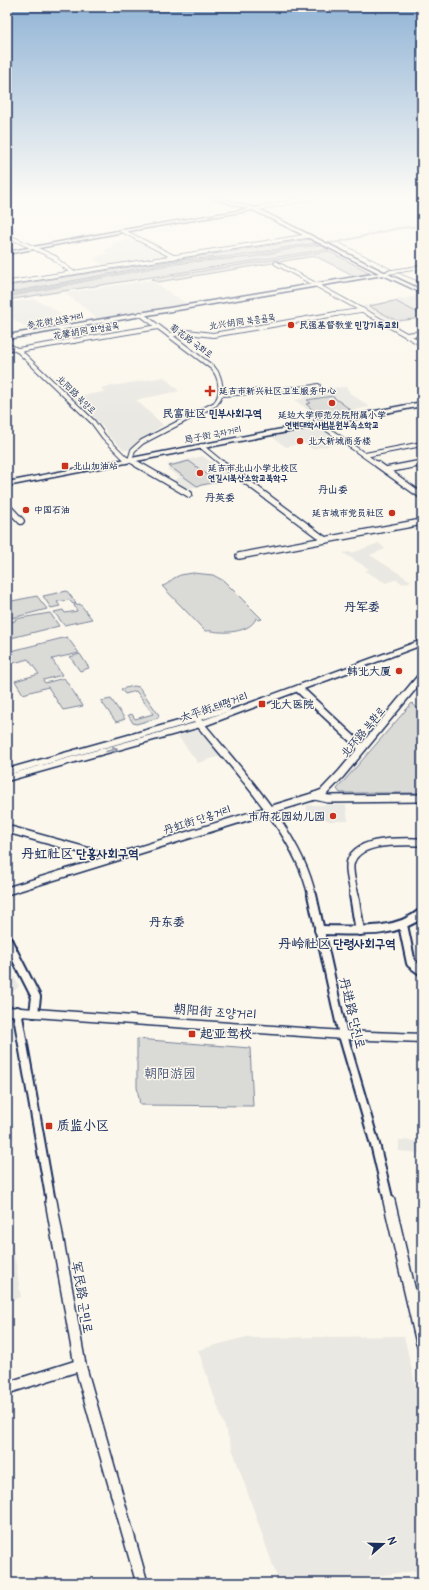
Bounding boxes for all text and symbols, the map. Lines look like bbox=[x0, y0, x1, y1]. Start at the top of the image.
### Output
street label: 参花街 삼꽃거리 bbox=[26, 311, 84, 331]
street label: 北兴胡同 북흥골목 bbox=[208, 312, 276, 332]
street label: 花馨胡同 화형골목 bbox=[52, 320, 120, 342]
marker: 民强基督教堂 민강기독교회 bbox=[286, 320, 296, 330]
place label: 民强基督教堂 민강기독교회 bbox=[299, 320, 398, 331]
street label: 菊花路 국화로 bbox=[167, 322, 215, 360]
street label: 北阳路 북양로 bbox=[54, 373, 98, 417]
marker: 延吉市新兴社区卫生服务中心 bbox=[204, 385, 216, 397]
place label: 延吉市新兴社区卫生服务中心 bbox=[219, 386, 336, 397]
marker: 延边大学师范分院附属小学 연변대학사범분원부속소학교 bbox=[327, 398, 337, 408]
district label: 民富社区 민부사회구역 bbox=[162, 407, 262, 420]
place label: 延边大学师范分院附属小学 연변대학사범분원부속소학교 bbox=[278, 410, 386, 431]
street label: 局子街 국자거리 bbox=[184, 424, 242, 446]
marker: 北大新城商务楼 bbox=[295, 436, 305, 446]
place label: 北大新城商务楼 bbox=[308, 436, 371, 447]
marker: 北山加油站 bbox=[60, 461, 70, 471]
place label: 北山加油站 bbox=[73, 461, 118, 472]
place label: 延吉市北山小学北校区 연길시북산소학교북학구 bbox=[208, 463, 298, 484]
marker: 延吉市北山小学北校区 연길시북산소학교북학구 bbox=[195, 468, 205, 478]
district label: 丹山委 bbox=[318, 484, 348, 496]
district label: 丹英委 bbox=[205, 492, 235, 504]
marker: 中国石油 bbox=[21, 505, 31, 515]
place label: 中国石油 bbox=[34, 505, 70, 516]
place label: 延吉城市党员社区 bbox=[312, 508, 384, 519]
marker: 延吉城市党员社区 bbox=[387, 508, 397, 518]
district label: 丹军委 bbox=[344, 600, 380, 615]
place label: 韩北大厦 bbox=[347, 665, 391, 678]
marker: 韩北大厦 bbox=[394, 666, 404, 676]
street label: 太平街 태평거리 bbox=[178, 689, 250, 725]
place label: 北大医院 bbox=[270, 698, 314, 711]
marker: 北大医院 bbox=[257, 699, 267, 709]
street label: 北环路 북환로 bbox=[338, 704, 388, 760]
one-way arrow bbox=[106, 746, 119, 753]
street label: 丹虹街 단홍거리 bbox=[161, 803, 233, 837]
place label: 市府花园幼儿园 bbox=[248, 810, 325, 823]
marker: 市府花园幼儿园 bbox=[328, 811, 338, 821]
district label: 丹虹社区 단홍사회구역 bbox=[21, 846, 139, 862]
district label: 丹东委 bbox=[149, 915, 185, 930]
district label: 丹岭社区 단령사회구역 bbox=[278, 936, 396, 952]
street label: 丹进路 단진로 bbox=[335, 976, 369, 1050]
street label: 朝阳街 조양거리 bbox=[173, 1001, 257, 1023]
place label: 起亚驾校 bbox=[200, 1026, 252, 1042]
marker: 起亚驾校 bbox=[187, 1029, 197, 1039]
park label: 朝阳游园 bbox=[144, 1066, 196, 1082]
place label: 质监小区 bbox=[57, 1118, 109, 1134]
marker: 质监小区 bbox=[44, 1121, 54, 1131]
street label: 军民路 군민로 bbox=[68, 1260, 96, 1334]
north arrow bbox=[363, 1524, 403, 1564]
text: N bbox=[385, 1535, 399, 1547]

